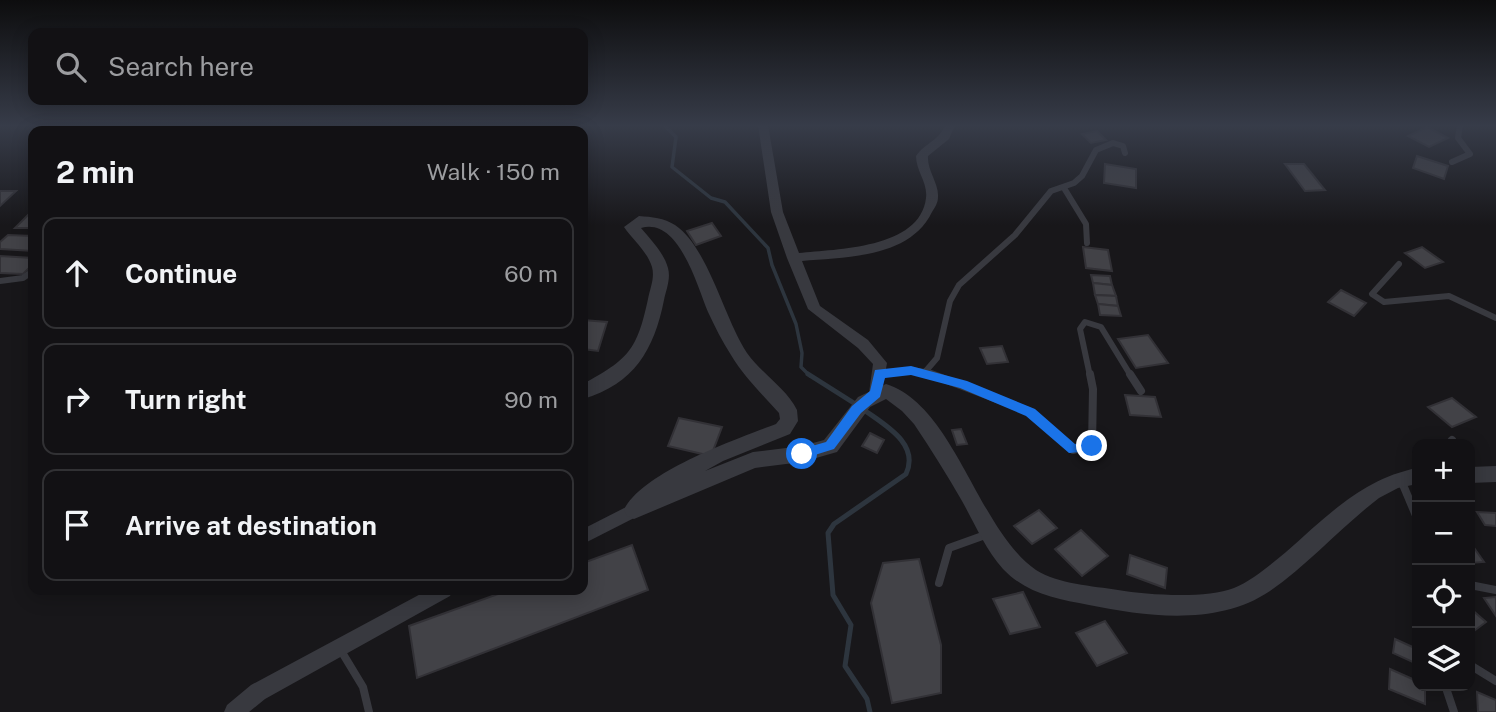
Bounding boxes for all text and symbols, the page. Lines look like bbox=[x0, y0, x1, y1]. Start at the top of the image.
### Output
search box bbox=[28, 28, 588, 105]
icon: search bbox=[52, 48, 90, 86]
text: Search here bbox=[108, 51, 254, 82]
text: 2 min bbox=[56, 154, 135, 190]
text: Walk · 150 m bbox=[427, 158, 560, 185]
icon: ahead bbox=[58, 254, 96, 292]
text: Continue bbox=[125, 258, 237, 289]
text: 60 m bbox=[504, 260, 558, 287]
icon: right bbox=[58, 380, 96, 418]
text: Turn right bbox=[125, 384, 247, 415]
text: 90 m bbox=[504, 386, 558, 413]
route end bbox=[1076, 430, 1107, 461]
route start bbox=[786, 438, 817, 469]
map controls bbox=[1412, 439, 1475, 691]
button: + bbox=[1412, 439, 1475, 502]
button: − bbox=[1412, 502, 1475, 565]
icon: arrive bbox=[58, 506, 96, 544]
text: Arrive at destination bbox=[125, 510, 377, 541]
button: locate bbox=[1412, 565, 1475, 628]
button: layers bbox=[1412, 628, 1475, 691]

